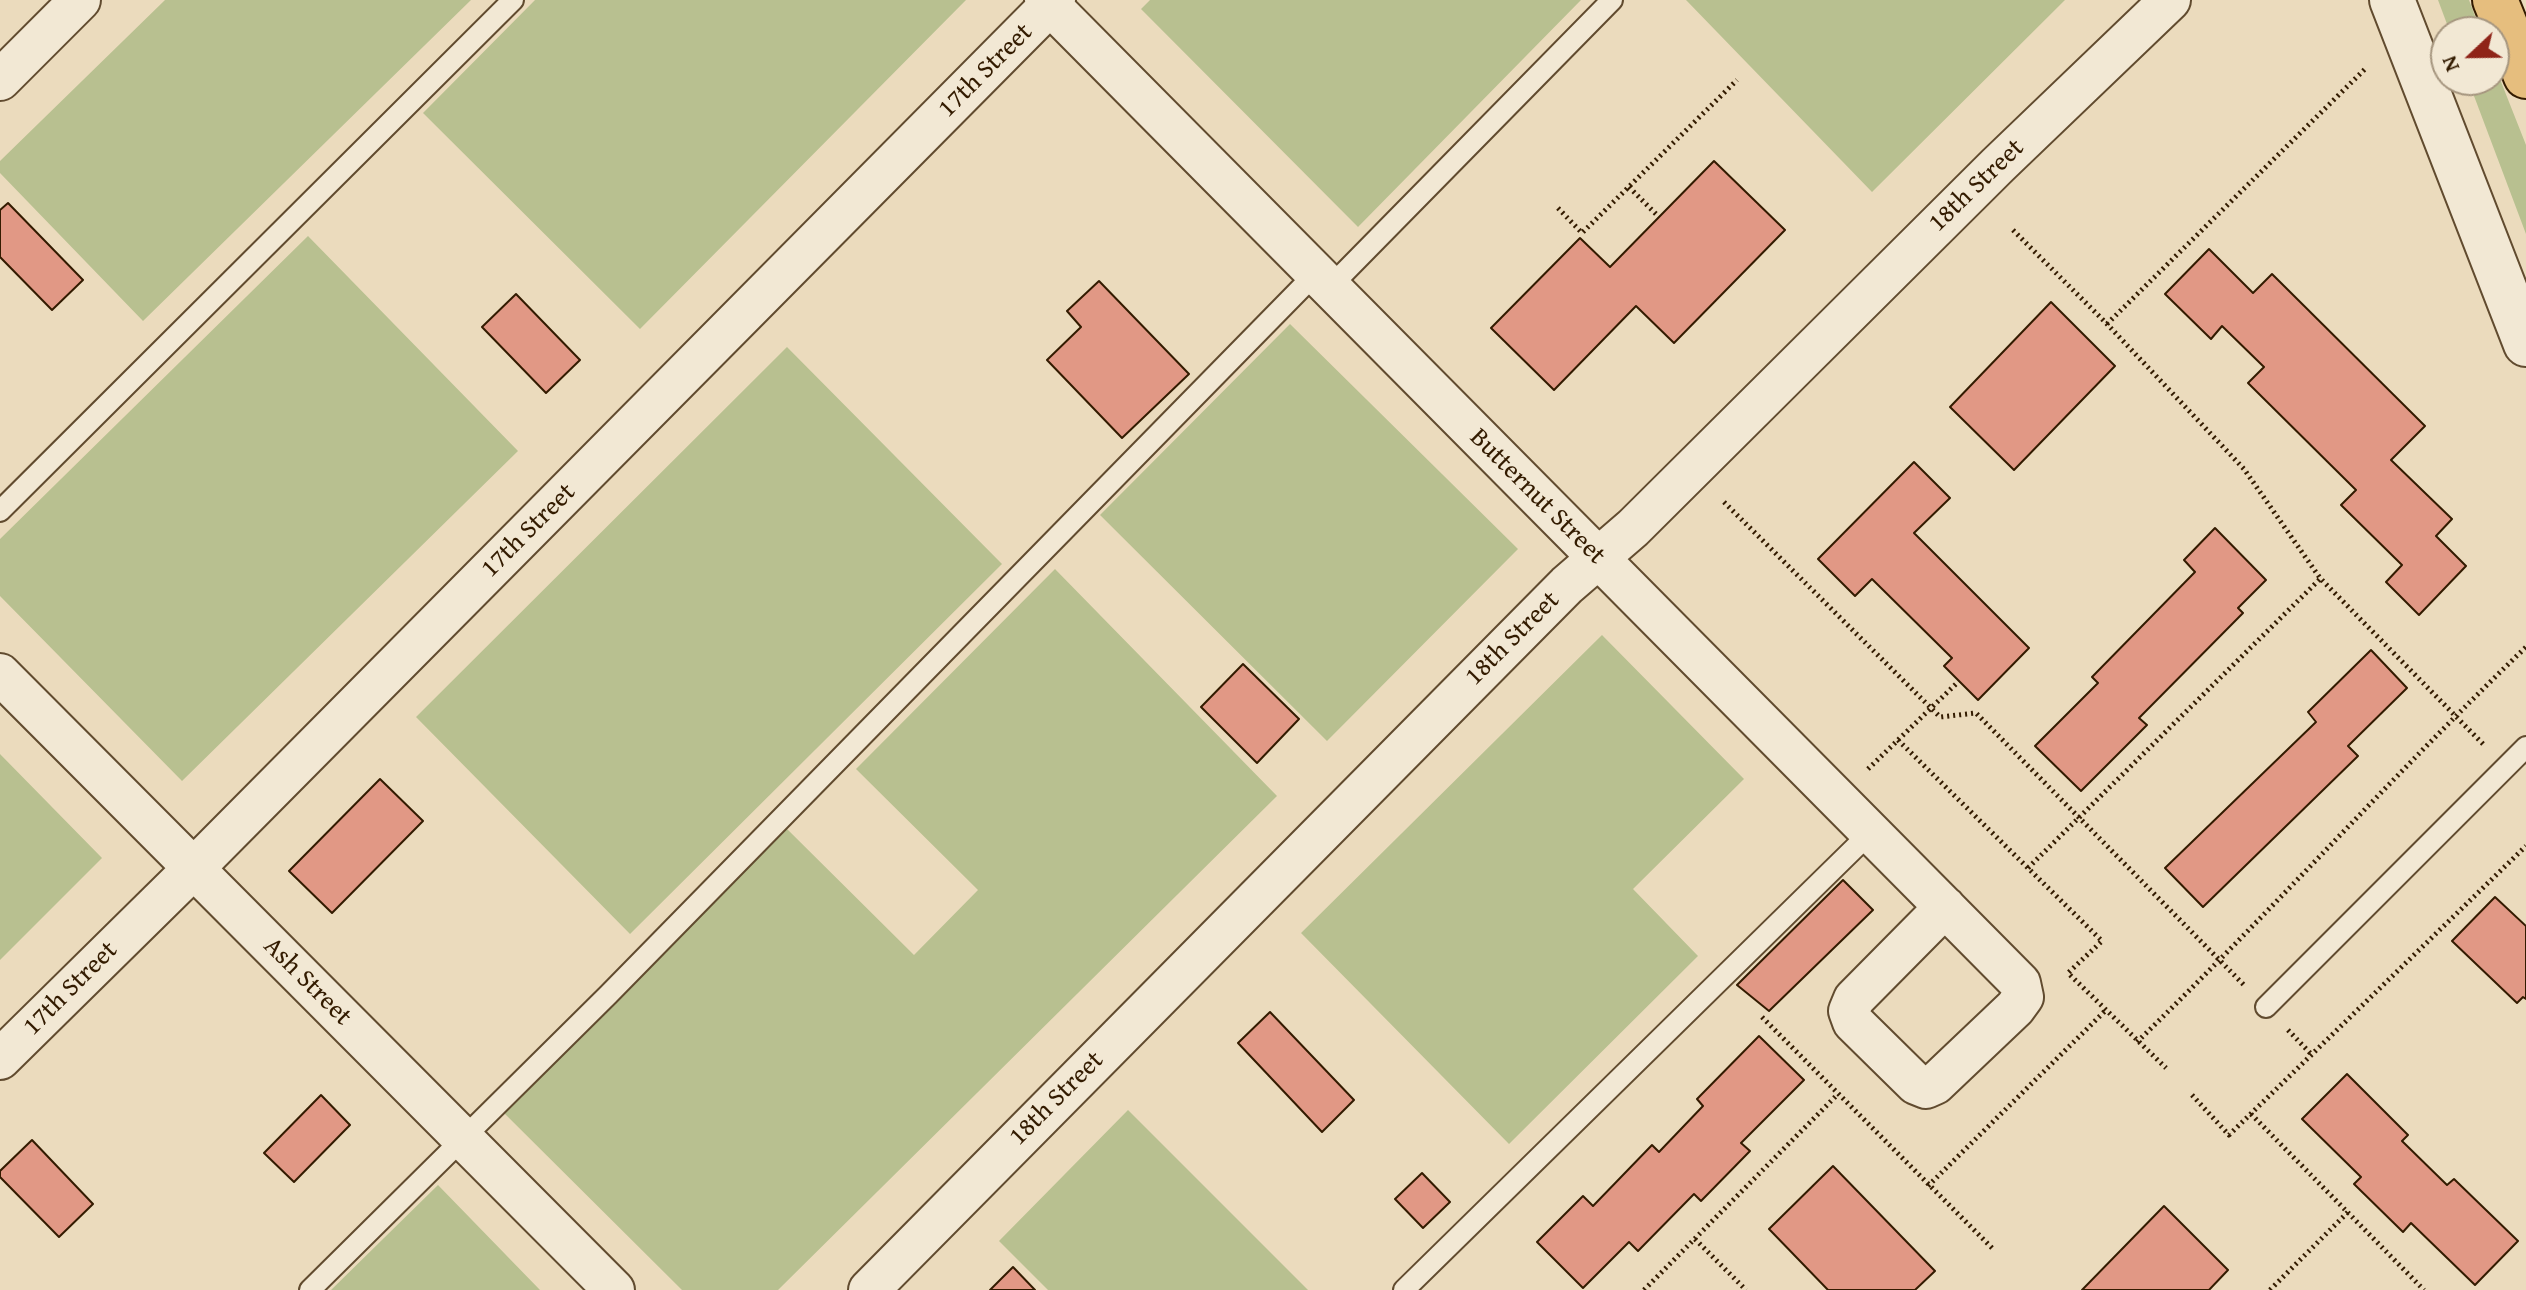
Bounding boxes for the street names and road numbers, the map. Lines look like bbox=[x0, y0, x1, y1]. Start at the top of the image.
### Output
street label: 17th Street bbox=[932, 17, 1040, 125]
street label: 18th Street bbox=[1923, 133, 2031, 239]
street label: Butternut Street bbox=[1463, 423, 1611, 571]
street label: 17th Street bbox=[475, 477, 583, 585]
street label: 18th Street bbox=[1459, 585, 1567, 693]
street label: Ash Street bbox=[256, 931, 358, 1033]
street label: 17th Street bbox=[17, 935, 125, 1043]
street label: 18th Street bbox=[1003, 1045, 1111, 1153]

